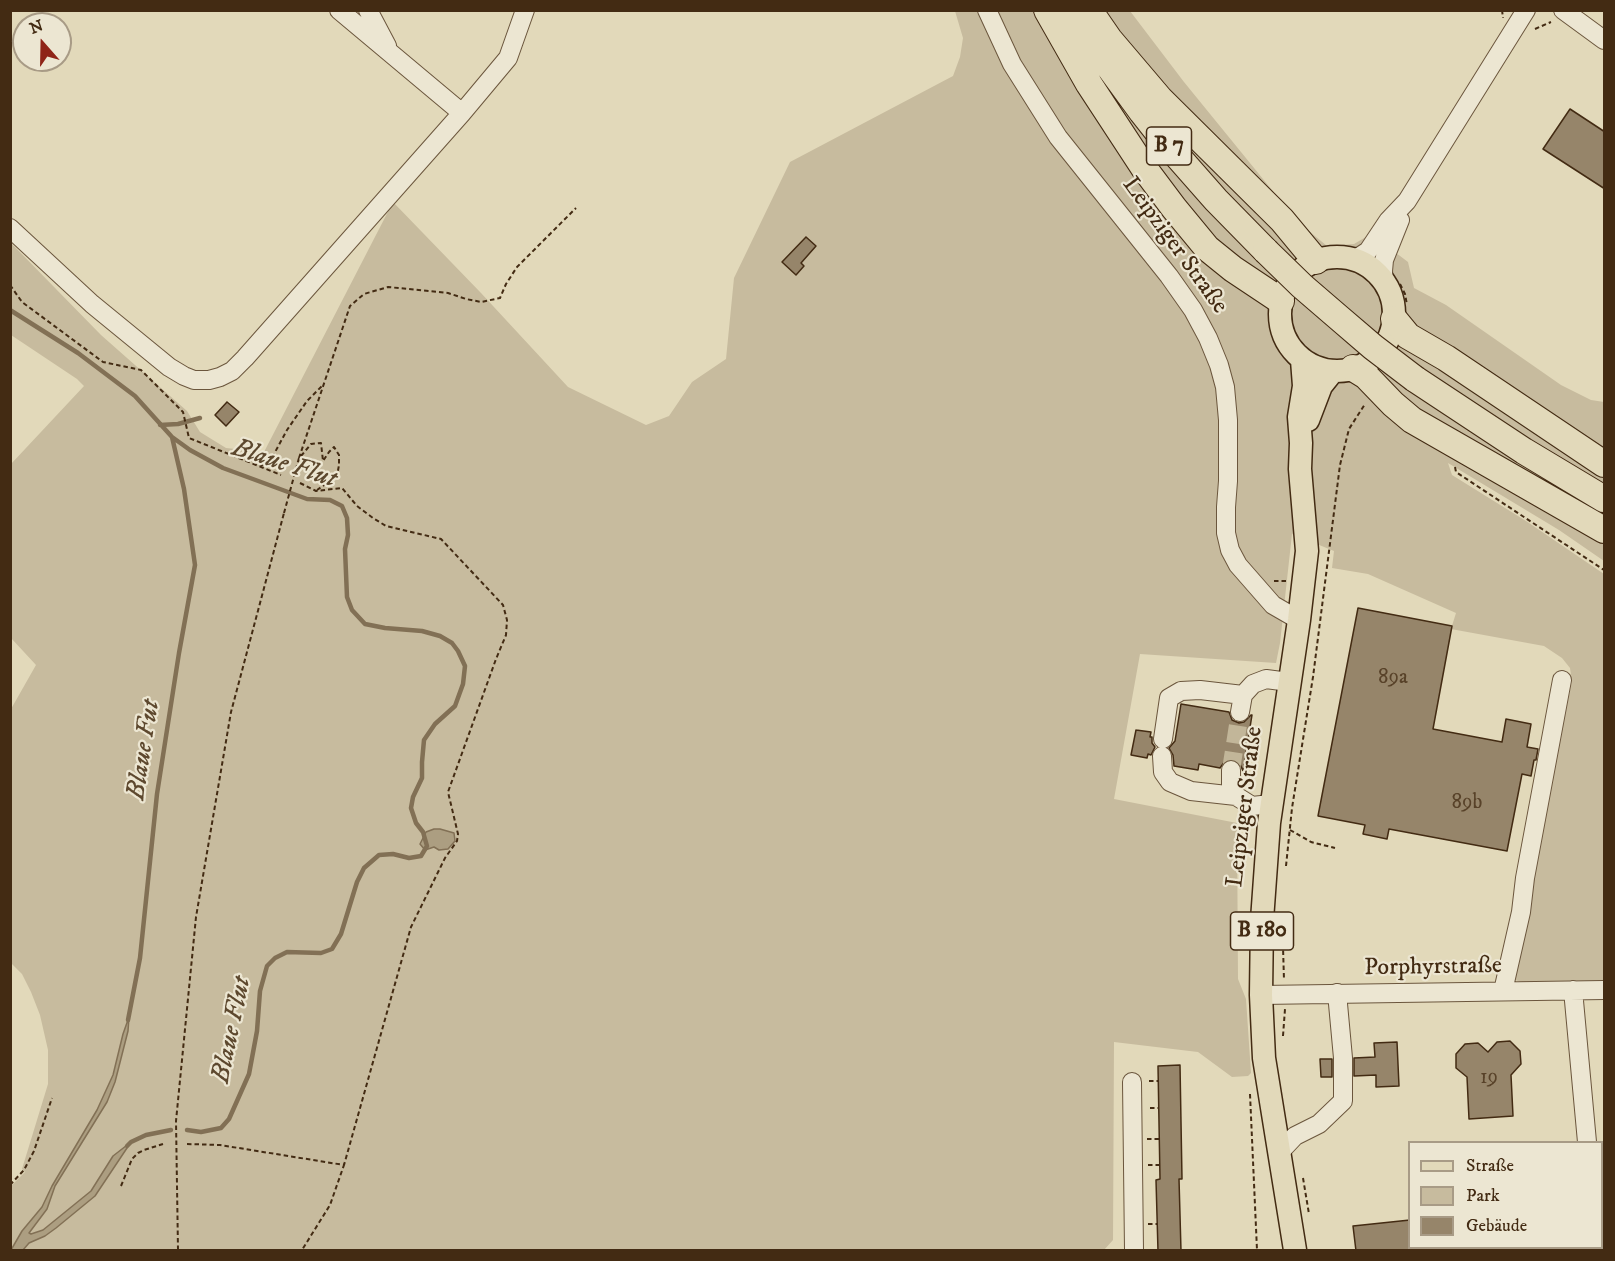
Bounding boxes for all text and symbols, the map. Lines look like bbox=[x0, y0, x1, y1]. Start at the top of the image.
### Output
north arrow bbox=[12, 12, 72, 72]
text: N bbox=[27, 15, 46, 39]
road number: B 7 bbox=[1146, 127, 1192, 165]
street label: Leipziger Straße bbox=[1115, 172, 1233, 320]
water label: Blaue Flut bbox=[228, 434, 340, 496]
house number: 89a bbox=[1378, 666, 1408, 692]
water label: Blaue Fut bbox=[122, 698, 168, 802]
street label: Leipziger Straße bbox=[1222, 725, 1270, 889]
house number: 89b bbox=[1452, 791, 1482, 817]
road number: B 180 bbox=[1230, 912, 1294, 950]
street label: Porphyrstraße bbox=[1364, 952, 1502, 984]
water label: Blaue Flut bbox=[207, 974, 259, 1086]
house number: 19 bbox=[1480, 1066, 1498, 1092]
legend bbox=[1408, 1141, 1603, 1249]
text: Straße bbox=[1466, 1155, 1514, 1177]
text: Park bbox=[1466, 1185, 1500, 1207]
text: Gebäude bbox=[1466, 1215, 1527, 1237]

